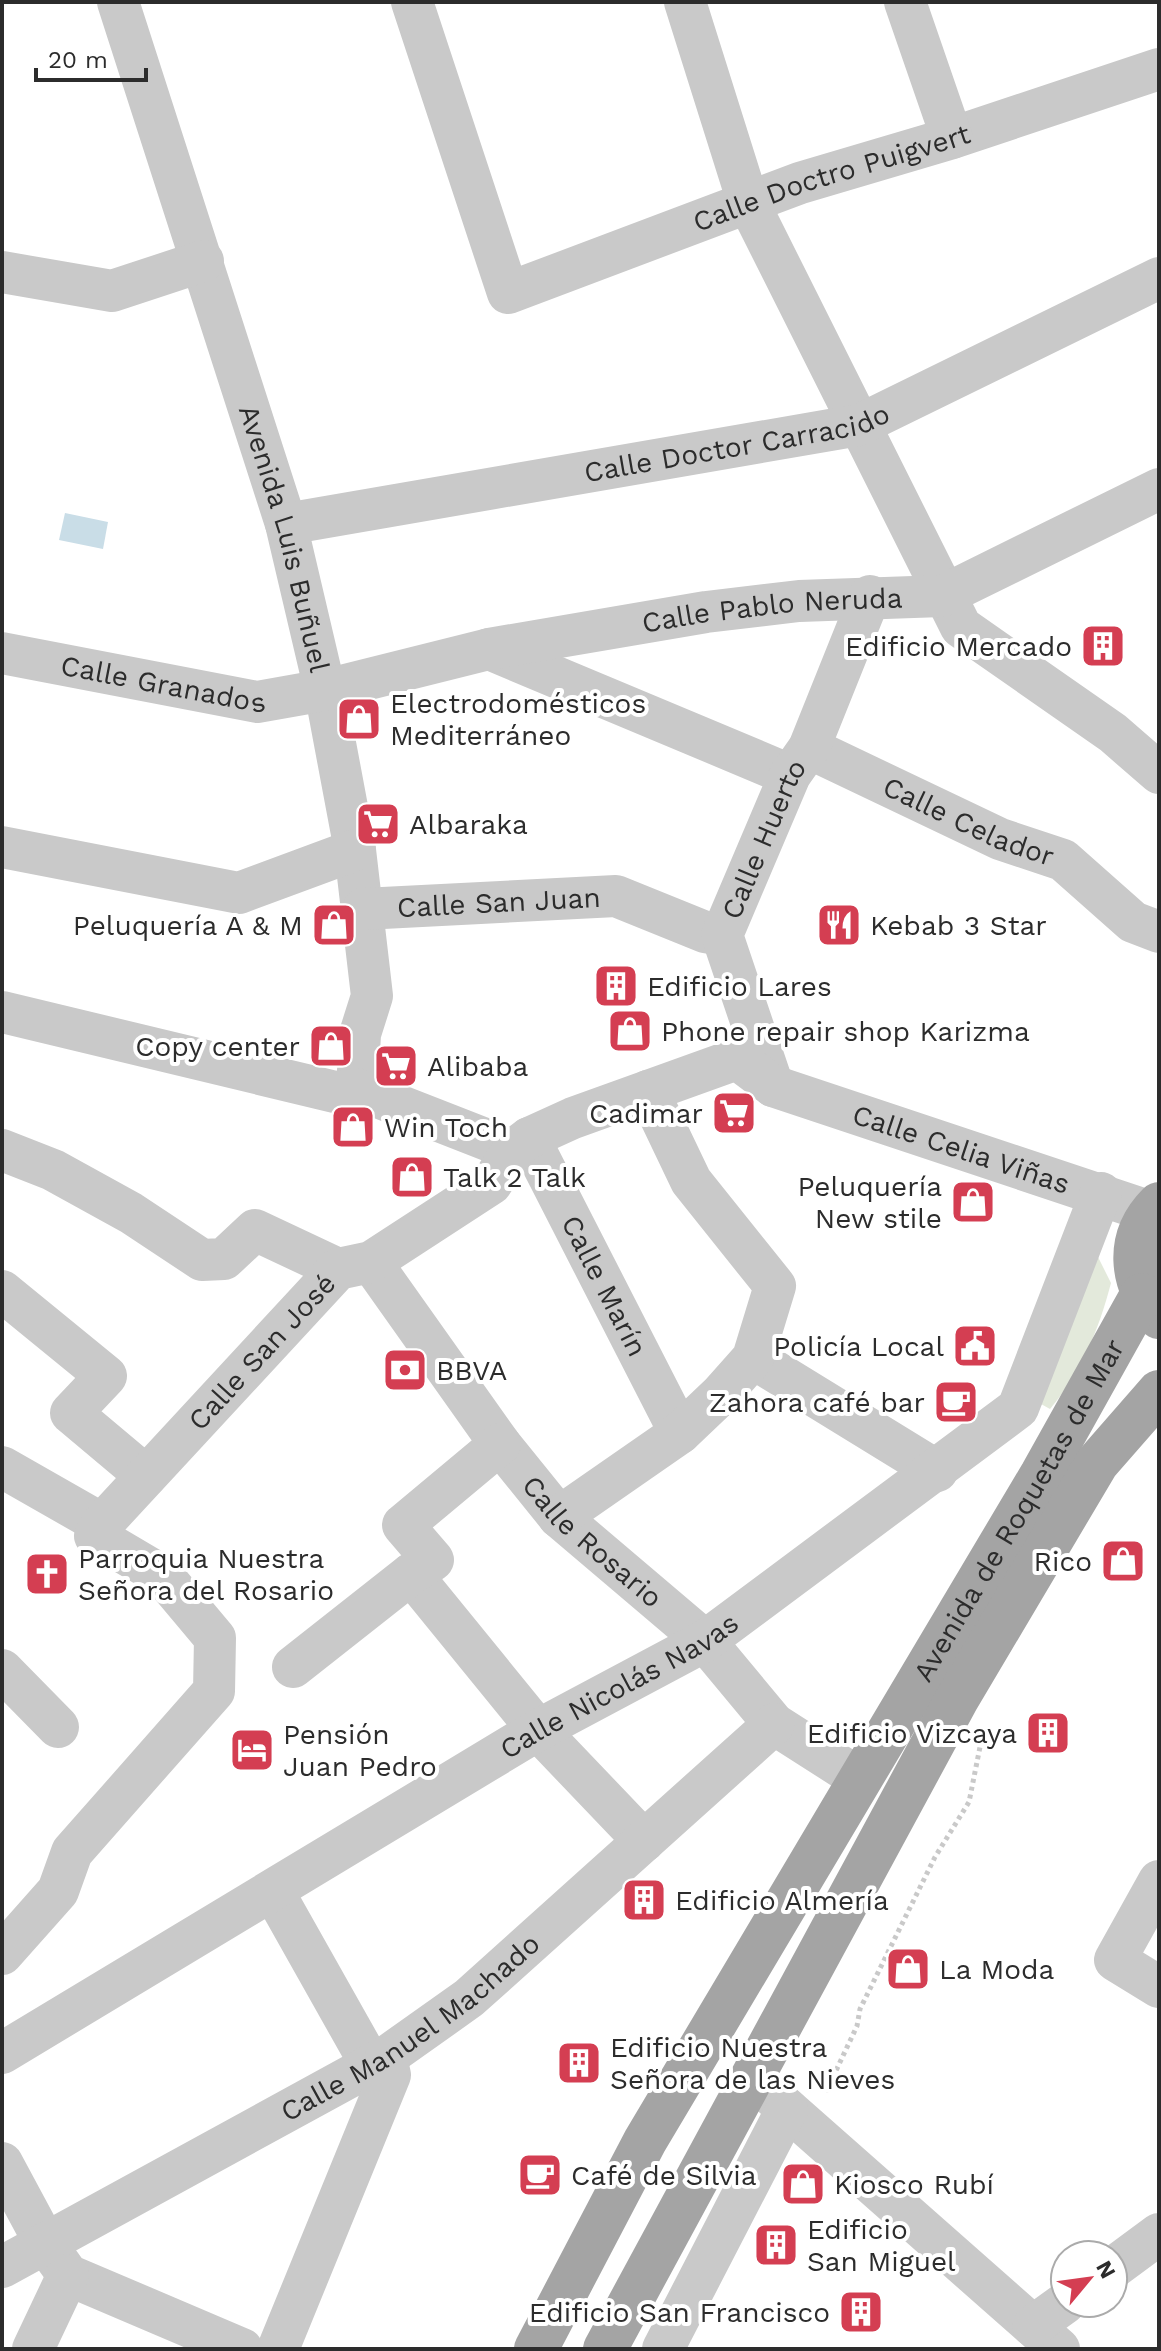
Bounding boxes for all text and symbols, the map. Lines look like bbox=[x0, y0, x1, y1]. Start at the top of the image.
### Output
scale bar bbox=[36, 32, 146, 82]
text: 20 m bbox=[48, 46, 108, 74]
street label: Calle Doctro Puigvert bbox=[688, 117, 974, 238]
street label: Calle Doctor Carracido bbox=[582, 396, 895, 489]
street label: Avenida Luis Buñuel bbox=[232, 401, 337, 676]
street label: Calle Pablo Neruda bbox=[639, 581, 903, 639]
building icon: Edificio Mercado bbox=[1079, 622, 1127, 670]
place label: Edificio Mercado bbox=[845, 630, 1072, 663]
street label: Calle Granados bbox=[58, 648, 268, 719]
place label: Electrodomésticos Mediterráneo bbox=[390, 687, 646, 752]
shop icon: Electrodomésticos Mediterráneo bbox=[335, 695, 383, 743]
street label: Calle Huerto bbox=[714, 752, 813, 924]
street label: Calle Celador bbox=[878, 769, 1059, 872]
supermarket icon: Albaraka bbox=[354, 800, 402, 848]
place label: Albaraka bbox=[409, 808, 528, 841]
street label: Calle San Juan bbox=[396, 880, 601, 924]
shop icon: Peluquería A & M bbox=[310, 901, 358, 949]
restaurant icon: Kebab 3 Star bbox=[815, 901, 863, 949]
place label: Peluquería A & M bbox=[73, 909, 303, 942]
place label: Kebab 3 Star bbox=[870, 909, 1047, 942]
building icon: Edificio Lares bbox=[592, 962, 640, 1010]
place label: Edificio Lares bbox=[647, 970, 832, 1003]
shop icon: Phone repair shop Karizma bbox=[606, 1007, 654, 1055]
place label: Phone repair shop Karizma bbox=[661, 1015, 1030, 1048]
shop icon: Copy center bbox=[307, 1022, 355, 1070]
place label: Copy center bbox=[135, 1030, 300, 1063]
supermarket icon: Alibaba bbox=[372, 1042, 420, 1090]
place label: Alibaba bbox=[427, 1050, 528, 1083]
supermarket icon: Cadimar bbox=[710, 1089, 758, 1137]
place label: Cadimar bbox=[589, 1097, 703, 1130]
street label: Calle Celia Viñas bbox=[848, 1097, 1074, 1200]
shop icon: Win Toch bbox=[329, 1103, 377, 1151]
place label: Win Toch bbox=[384, 1111, 508, 1144]
shop icon: Talk 2 Talk bbox=[388, 1153, 436, 1201]
place label: Talk 2 Talk bbox=[443, 1161, 586, 1194]
place label: Peluquería New stile bbox=[797, 1170, 942, 1235]
shop icon: Peluquería New stile bbox=[949, 1178, 997, 1226]
street label: Calle Marín bbox=[555, 1210, 654, 1362]
street label: Calle San José bbox=[181, 1267, 342, 1437]
public building icon: Policía Local bbox=[951, 1322, 999, 1370]
place label: Policía Local bbox=[773, 1330, 944, 1363]
street label: Avenida de Roquetas de Mar bbox=[906, 1333, 1131, 1687]
bank icon: BBVA bbox=[381, 1346, 429, 1394]
place label: BBVA bbox=[436, 1354, 507, 1387]
cafe icon: Zahora café bar bbox=[932, 1378, 980, 1426]
place label: Zahora café bar bbox=[709, 1386, 925, 1419]
street label: Calle Rosario bbox=[516, 1469, 669, 1614]
shop icon: Rico bbox=[1099, 1537, 1147, 1585]
place label: Parroquia Nuestra Señora del Rosario bbox=[78, 1542, 334, 1607]
place label: Rico bbox=[1034, 1545, 1092, 1578]
church icon: Parroquia Nuestra Señora del Rosario bbox=[23, 1550, 71, 1598]
street label: Calle Nicolás Navas bbox=[494, 1606, 744, 1766]
building icon: Edificio Vizcaya bbox=[1024, 1709, 1072, 1757]
place label: Edificio Vizcaya bbox=[807, 1717, 1017, 1750]
place label: Pensión Juan Pedro bbox=[283, 1718, 437, 1783]
hotel icon: Pensión Juan Pedro bbox=[228, 1726, 276, 1774]
building icon: Edificio Almería bbox=[620, 1876, 668, 1924]
place label: Edificio Almería bbox=[675, 1884, 889, 1917]
street label: Calle Manuel Machado bbox=[275, 1926, 546, 2128]
shop icon: La Moda bbox=[884, 1945, 932, 1993]
place label: La Moda bbox=[939, 1953, 1055, 1986]
place label: Edificio Nuestra Señora de las Nieves bbox=[610, 2031, 895, 2096]
building icon: Edificio Nuestra Señora de las Nieves bbox=[555, 2039, 603, 2087]
cafe icon: Café de Silvia bbox=[516, 2151, 564, 2199]
place label: Café de Silvia bbox=[571, 2159, 757, 2192]
shop icon: Kiosco Rubí bbox=[779, 2160, 827, 2208]
place label: Kiosco Rubí bbox=[834, 2168, 994, 2201]
place label: Edificio San Miguel bbox=[807, 2213, 956, 2278]
building icon: Edificio San Miguel bbox=[752, 2221, 800, 2269]
north arrow bbox=[1049, 2239, 1129, 2319]
text: N bbox=[1091, 2256, 1121, 2283]
building icon: Edificio San Francisco bbox=[837, 2288, 885, 2336]
place label: Edificio San Francisco bbox=[529, 2296, 830, 2329]

